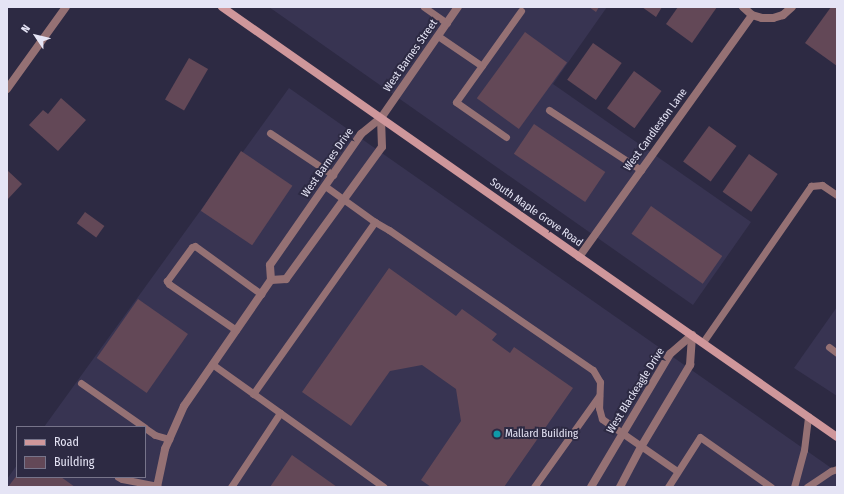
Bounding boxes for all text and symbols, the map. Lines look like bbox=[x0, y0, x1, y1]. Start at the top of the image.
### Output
north arrow bbox=[16, 16, 56, 56]
street label: West Barnes Street bbox=[381, 17, 441, 95]
text: N bbox=[19, 22, 33, 35]
street label: West Candleston Lane bbox=[622, 86, 690, 174]
street label: West Barnes Drive bbox=[299, 126, 357, 200]
street label: South Maple Grove Road bbox=[487, 176, 585, 250]
street label: West Blackeagle Drive bbox=[604, 346, 668, 436]
legend bbox=[16, 426, 146, 478]
place label: Mallard Building bbox=[505, 427, 578, 441]
marker: Mallard Building bbox=[492, 429, 502, 439]
text: Road bbox=[54, 435, 79, 449]
text: Building bbox=[54, 455, 94, 469]

